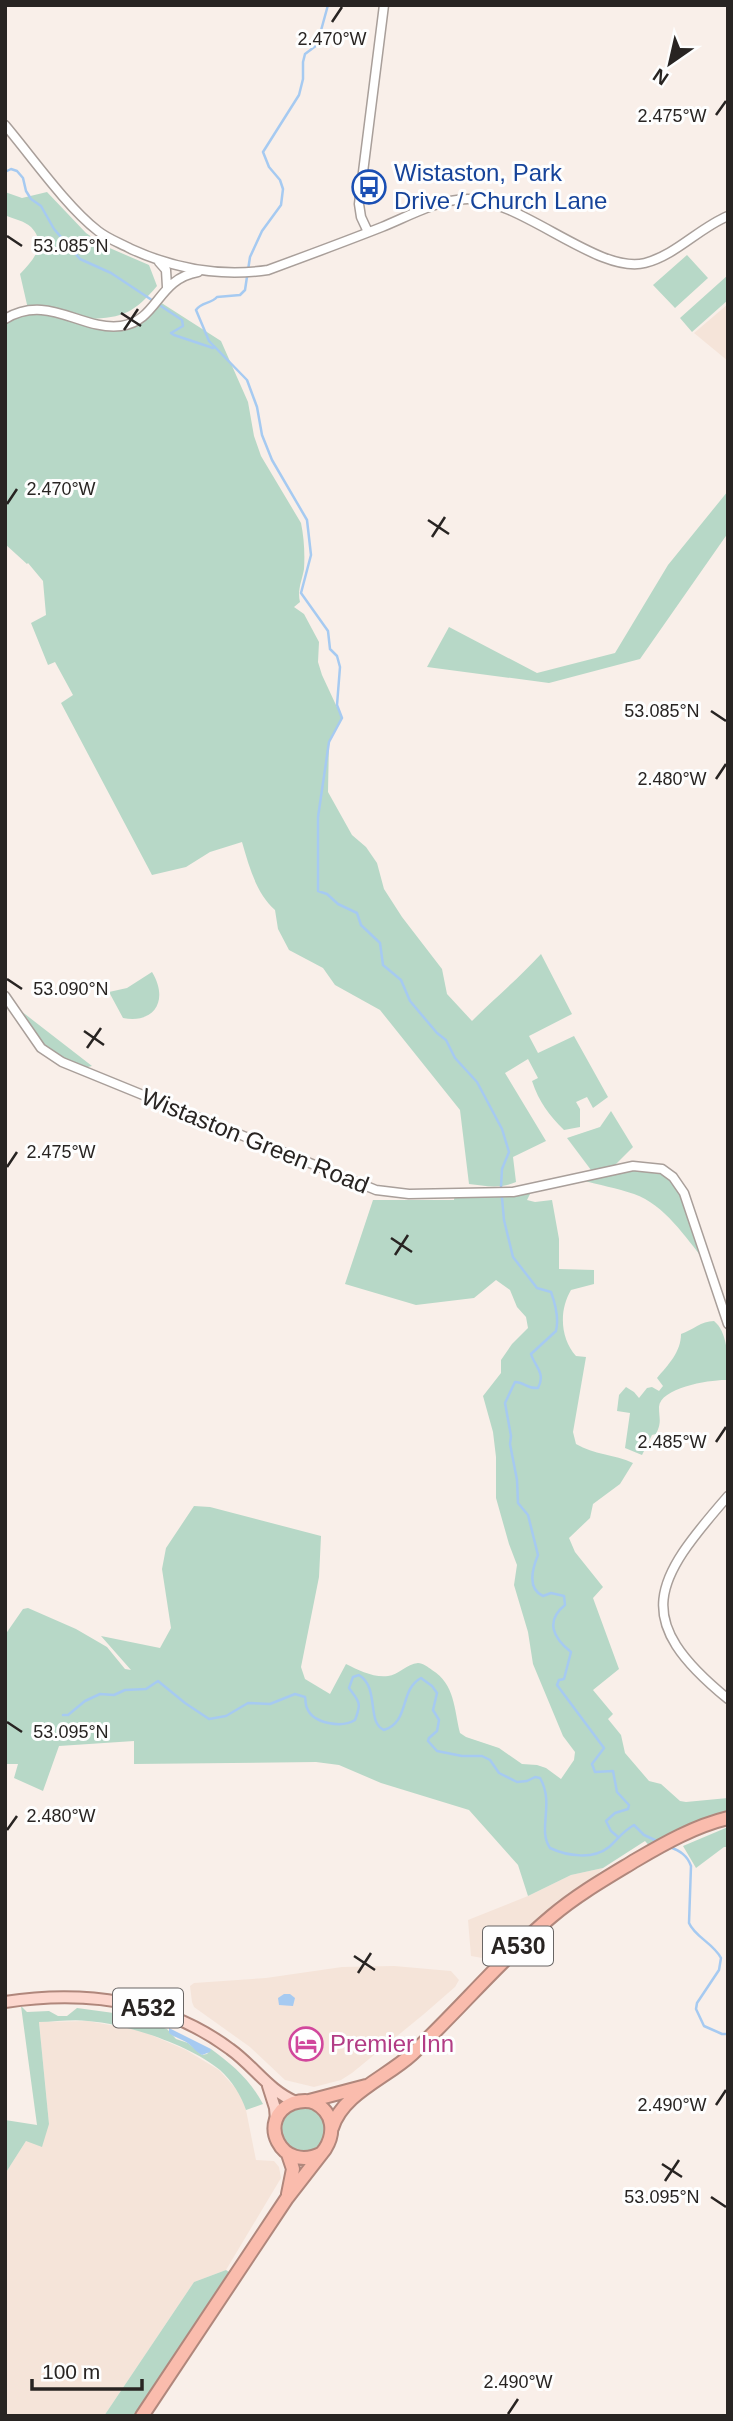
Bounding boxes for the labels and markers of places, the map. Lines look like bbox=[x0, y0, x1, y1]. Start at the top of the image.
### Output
place label: Wistaston, Park Drive / Church Lane bbox=[394, 159, 607, 214]
bus stop icon: Wistaston, Park Drive / Church Lane bbox=[350, 168, 388, 206]
hotel icon: Premier Inn bbox=[287, 2025, 325, 2063]
place label: Premier Inn bbox=[330, 2030, 454, 2057]

